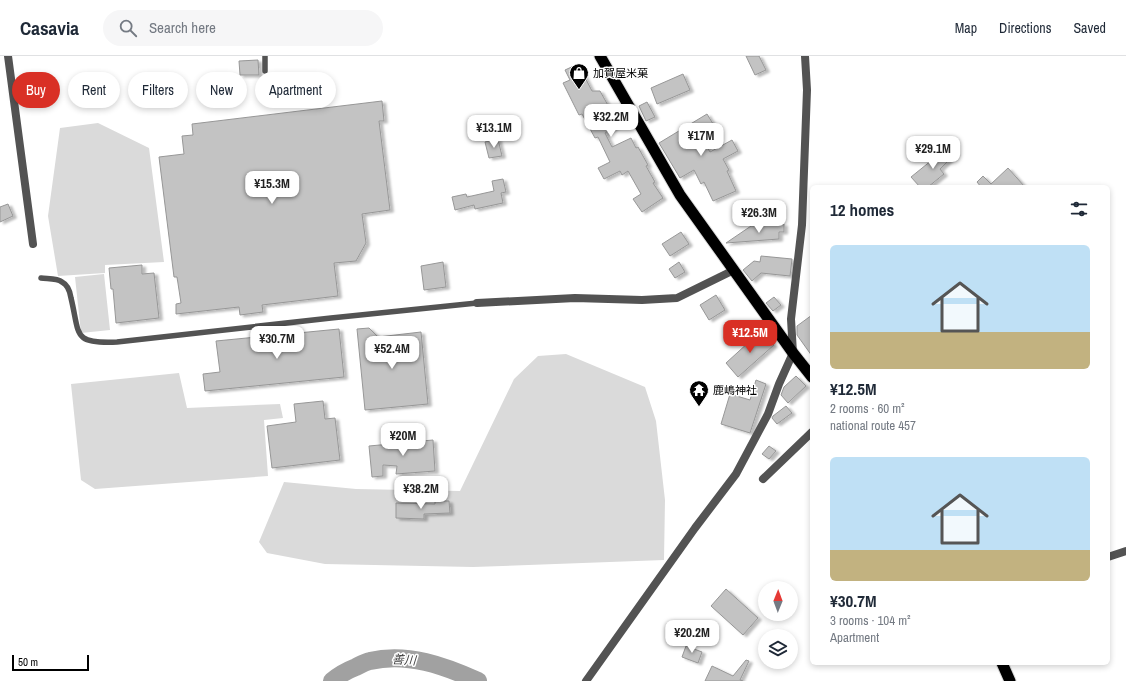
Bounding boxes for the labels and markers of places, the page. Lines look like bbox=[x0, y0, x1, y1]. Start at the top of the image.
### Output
shop icon: 加賀屋米菓 bbox=[568, 62, 590, 90]
place label: 加賀屋米菓 bbox=[593, 66, 648, 80]
pin: ¥32.2M bbox=[578, 104, 644, 138]
pin: ¥13.1M bbox=[461, 115, 527, 149]
pin: ¥17M bbox=[677, 123, 725, 157]
pin: ¥29.1M bbox=[900, 136, 966, 170]
pin: ¥15.3M bbox=[239, 171, 305, 205]
pin: ¥26.3M bbox=[726, 200, 792, 234]
pin: ¥12.5M bbox=[717, 320, 783, 354]
pin: ¥30.7M bbox=[244, 326, 310, 360]
pin: ¥52.4M bbox=[359, 336, 425, 370]
temple icon: 鹿嶋神社 bbox=[688, 379, 710, 407]
place label: 鹿嶋神社 bbox=[713, 383, 757, 397]
pin: ¥20M bbox=[379, 423, 427, 457]
pin: ¥38.2M bbox=[388, 476, 454, 510]
pin: ¥20.2M bbox=[659, 620, 725, 654]

